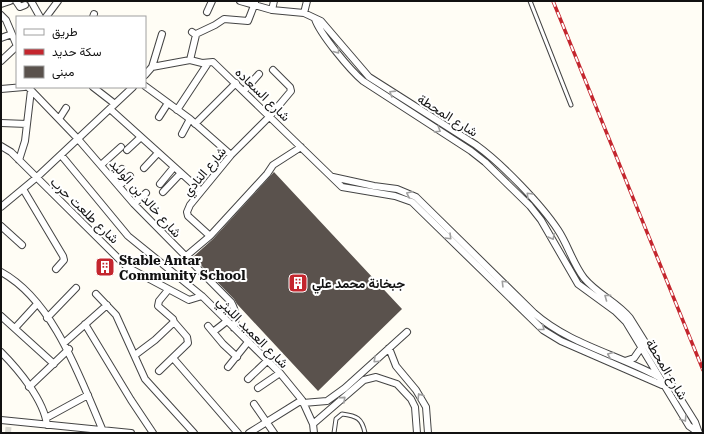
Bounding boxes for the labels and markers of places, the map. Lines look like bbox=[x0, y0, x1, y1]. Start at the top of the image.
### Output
place label: Stable Antar Community School bbox=[119, 253, 246, 283]
building icon: Stable Antar Community School bbox=[94, 256, 116, 278]
building icon: جبخانة محمد علي bbox=[287, 272, 309, 294]
place label: جبخانة محمد علي bbox=[312, 276, 405, 294]

